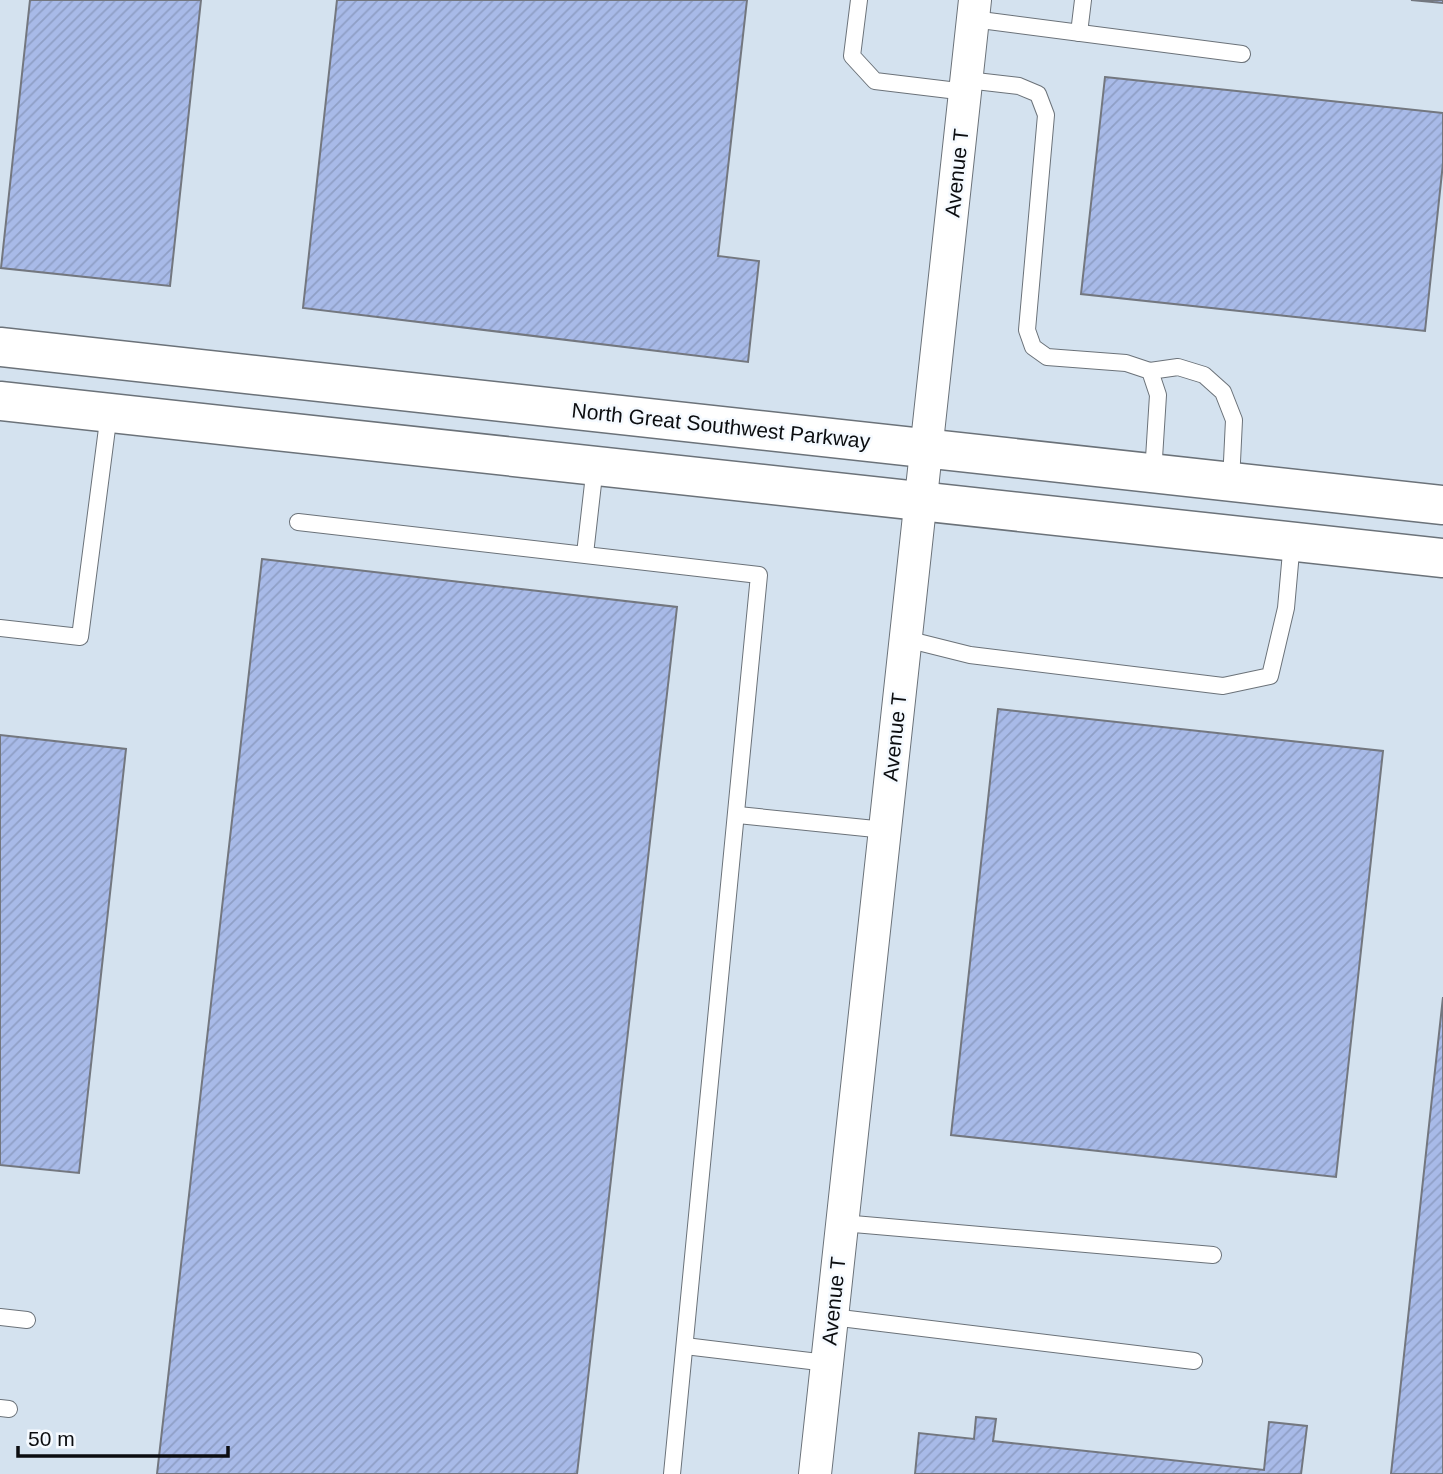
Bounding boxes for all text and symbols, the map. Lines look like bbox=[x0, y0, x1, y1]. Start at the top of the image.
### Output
street label: Avenue T bbox=[940, 127, 973, 218]
street label: North Great Southwest Parkway bbox=[571, 398, 872, 453]
street label: Avenue T bbox=[878, 691, 911, 782]
street label: Avenue T bbox=[817, 1255, 850, 1346]
scale bar bbox=[18, 1414, 228, 1458]
text: 50 m bbox=[28, 1427, 75, 1450]

